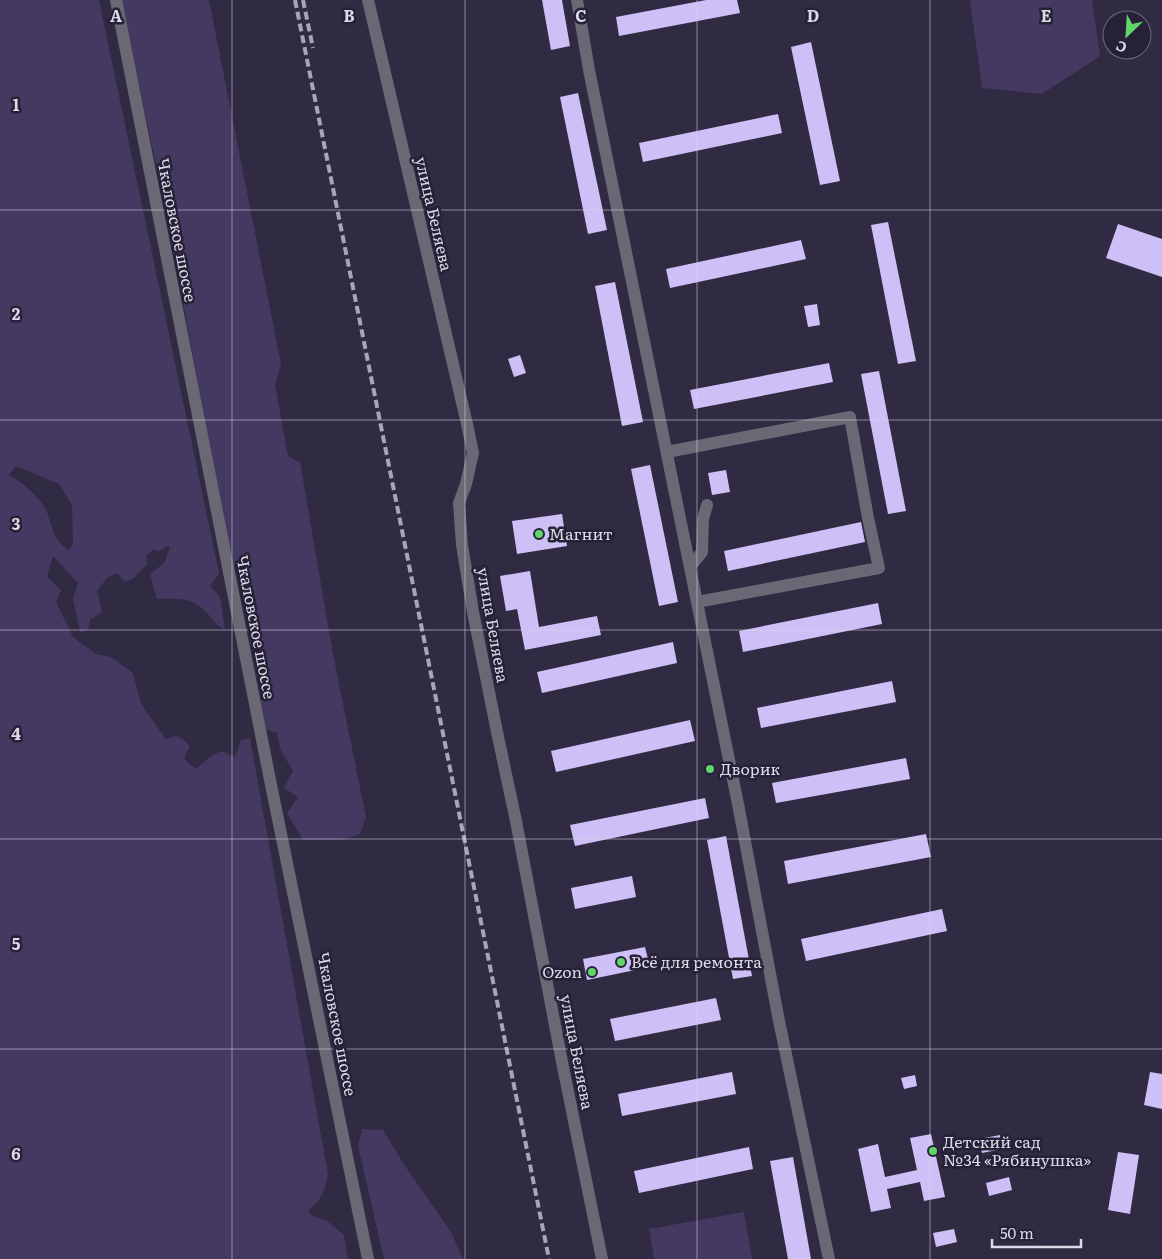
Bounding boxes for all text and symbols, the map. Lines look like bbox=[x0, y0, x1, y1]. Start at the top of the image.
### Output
text: A bbox=[110, 3, 122, 27]
text: B bbox=[343, 3, 355, 27]
text: C bbox=[575, 3, 587, 27]
text: D bbox=[807, 3, 819, 27]
text: E bbox=[1041, 3, 1052, 27]
north arrow bbox=[1102, 10, 1152, 60]
text: С bbox=[1112, 37, 1130, 59]
text: 1 bbox=[13, 92, 20, 116]
street label: улица Беляева bbox=[410, 154, 460, 274]
street label: Чкаловское шоссе bbox=[152, 156, 204, 304]
text: 2 bbox=[12, 301, 21, 325]
text: 3 bbox=[12, 511, 21, 535]
place label: Магнит bbox=[549, 521, 613, 545]
marker: Магнит bbox=[533, 528, 545, 540]
street label: Чкаловское шоссе bbox=[231, 553, 283, 701]
street label: улица Беляева bbox=[472, 565, 516, 685]
text: 4 bbox=[11, 721, 21, 745]
place label: Дворик bbox=[720, 756, 781, 780]
marker: Дворик bbox=[704, 763, 716, 775]
text: 5 bbox=[12, 931, 21, 955]
place label: Всё для ремонта bbox=[631, 949, 762, 973]
street label: Чкаловское шоссе bbox=[312, 950, 364, 1098]
marker: Всё для ремонта bbox=[615, 956, 627, 968]
place label: Ozon bbox=[542, 959, 582, 983]
marker: Ozon bbox=[586, 966, 598, 978]
street label: улица Беляева bbox=[555, 992, 601, 1112]
place label: Детский сад №34 «Рябинушка» bbox=[943, 1129, 1091, 1171]
text: 6 bbox=[11, 1141, 21, 1165]
marker: Детский сад №34 «Рябинушка» bbox=[927, 1145, 939, 1157]
scale bar bbox=[992, 1216, 1081, 1248]
text: 50 m bbox=[1000, 1221, 1034, 1244]

